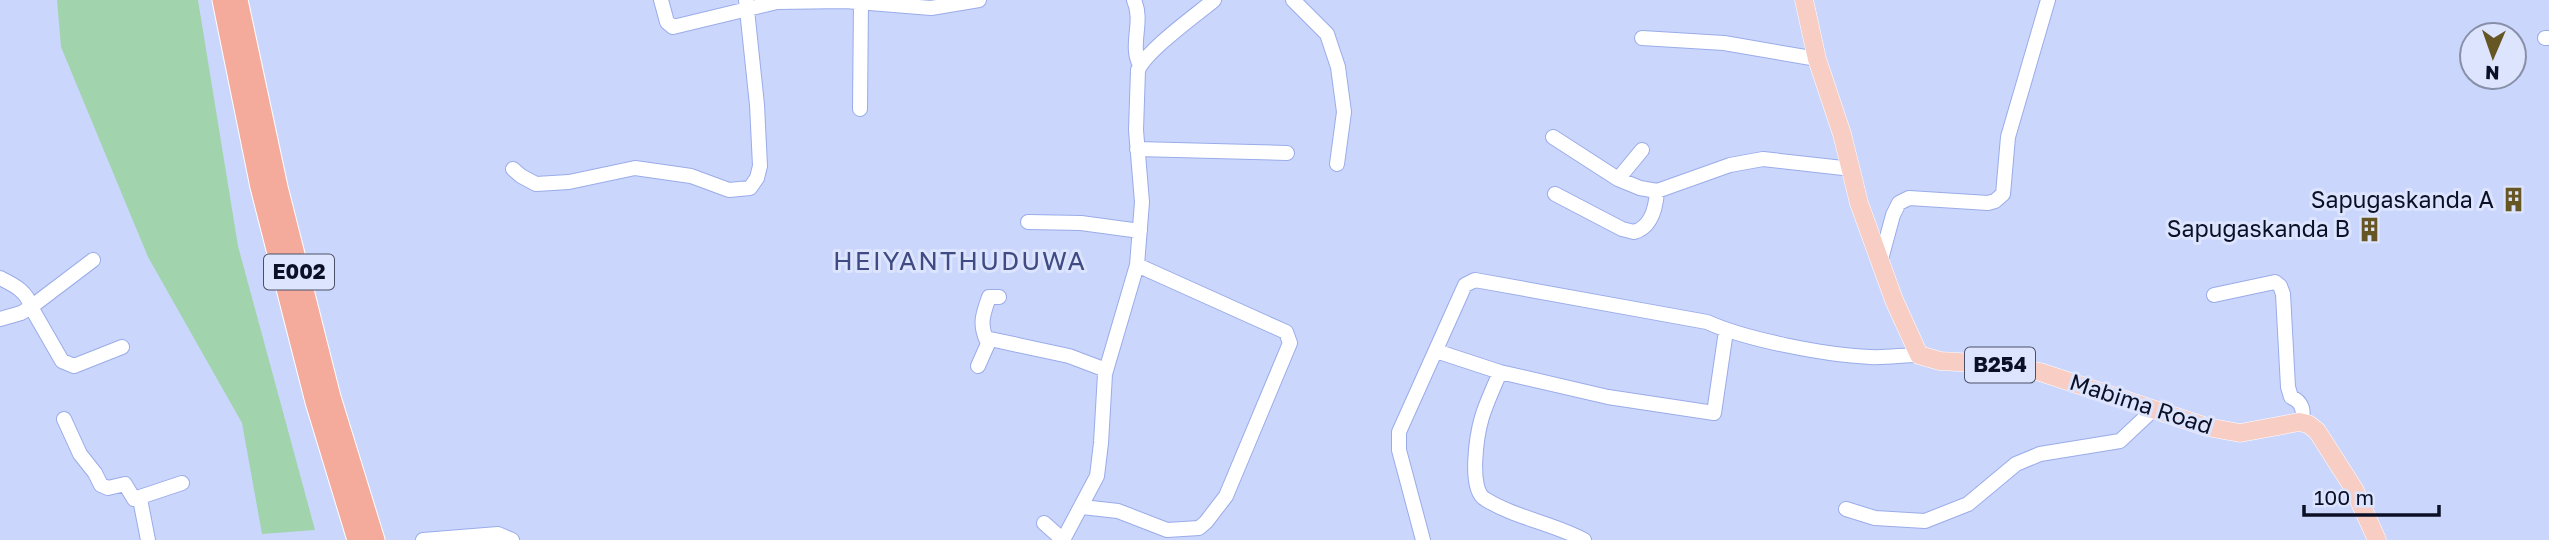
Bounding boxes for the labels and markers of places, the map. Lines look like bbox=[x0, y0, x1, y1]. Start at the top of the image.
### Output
place label: Sapugaskanda A bbox=[2311, 185, 2494, 213]
building icon: Sapugaskanda A bbox=[2500, 186, 2528, 214]
place label: Sapugaskanda B bbox=[2167, 214, 2350, 242]
building icon: Sapugaskanda B bbox=[2356, 215, 2384, 243]

